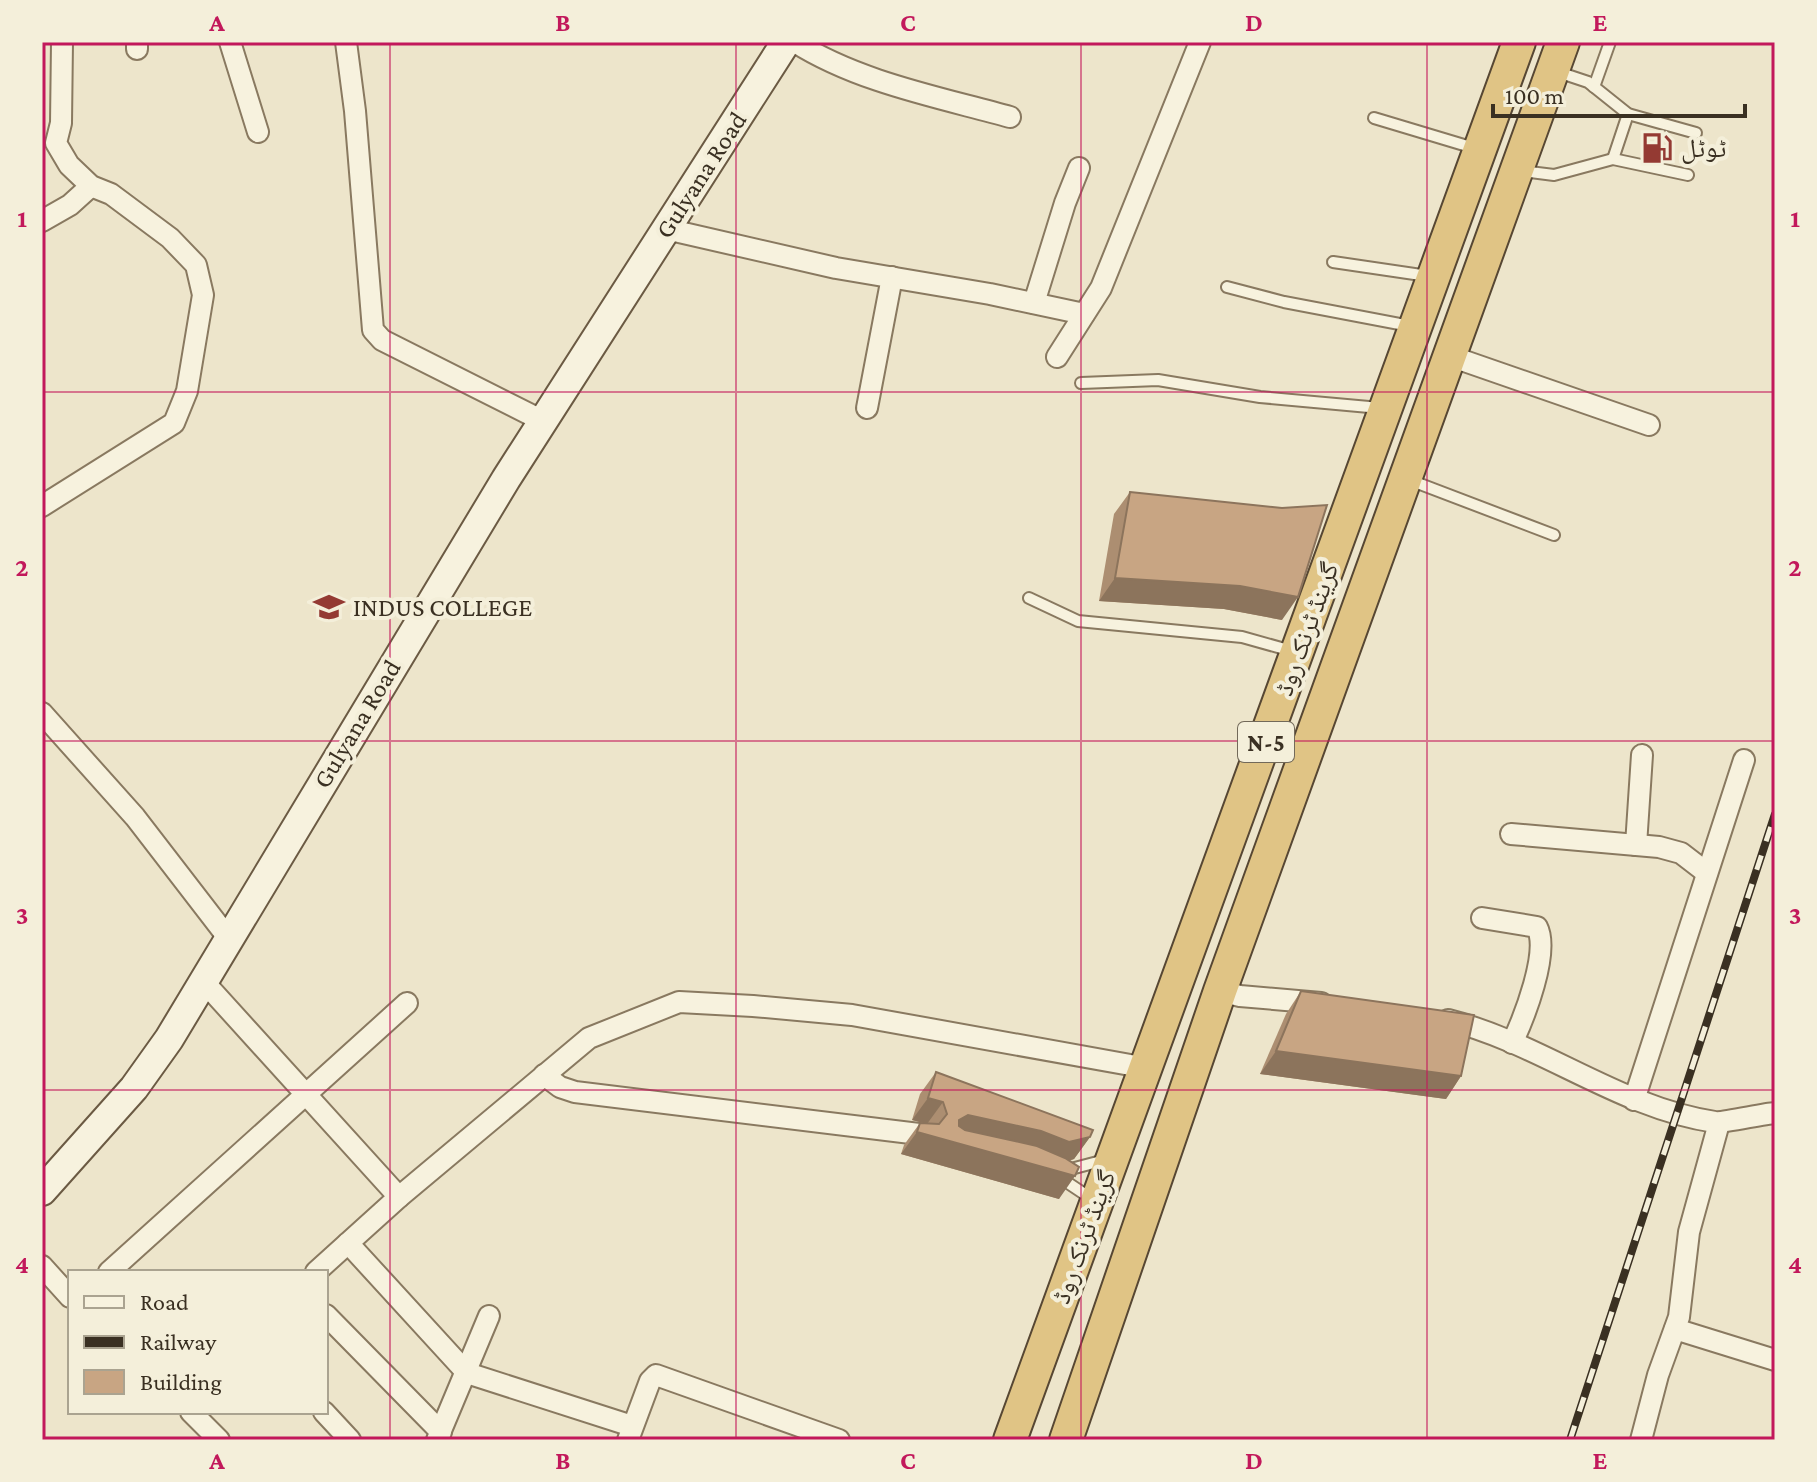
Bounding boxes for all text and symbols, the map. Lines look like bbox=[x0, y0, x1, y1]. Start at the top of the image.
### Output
text: A bbox=[208, 8, 225, 37]
text: B bbox=[555, 8, 571, 37]
text: C bbox=[900, 8, 916, 37]
text: D bbox=[1245, 8, 1263, 37]
text: E bbox=[1593, 8, 1608, 37]
scale bar bbox=[1493, 68, 1745, 118]
text: 100 m bbox=[1505, 82, 1564, 109]
street label: Gulyana Road bbox=[649, 106, 753, 243]
fuel station icon: ٹوٹل bbox=[1640, 131, 1674, 165]
place label: ٹوٹل bbox=[1681, 134, 1726, 164]
text: 1 bbox=[17, 204, 27, 233]
text: 1 bbox=[1790, 204, 1800, 233]
text: 2 bbox=[15, 553, 29, 582]
text: 2 bbox=[1788, 553, 1802, 582]
street label: گرینڈ ٹرنک روڈ bbox=[1269, 558, 1345, 700]
school or university icon: INDUS COLLEGE bbox=[312, 590, 346, 624]
place label: INDUS COLLEGE bbox=[353, 593, 532, 622]
street label: Gulyana Road bbox=[307, 654, 407, 793]
road number: N-5 bbox=[1238, 722, 1294, 762]
text: 3 bbox=[16, 901, 28, 930]
text: 3 bbox=[1789, 901, 1801, 930]
street label: گرینڈ ٹرنک روڈ bbox=[1046, 1166, 1122, 1308]
text: 4 bbox=[15, 1250, 29, 1279]
text: 4 bbox=[1788, 1250, 1802, 1279]
legend bbox=[68, 1270, 328, 1414]
text: Road bbox=[140, 1288, 189, 1315]
text: Railway bbox=[140, 1328, 217, 1355]
text: Building bbox=[140, 1368, 222, 1395]
text: A bbox=[208, 1446, 225, 1475]
text: B bbox=[555, 1446, 571, 1475]
text: C bbox=[900, 1446, 916, 1475]
text: D bbox=[1245, 1446, 1263, 1475]
text: E bbox=[1593, 1446, 1608, 1475]

